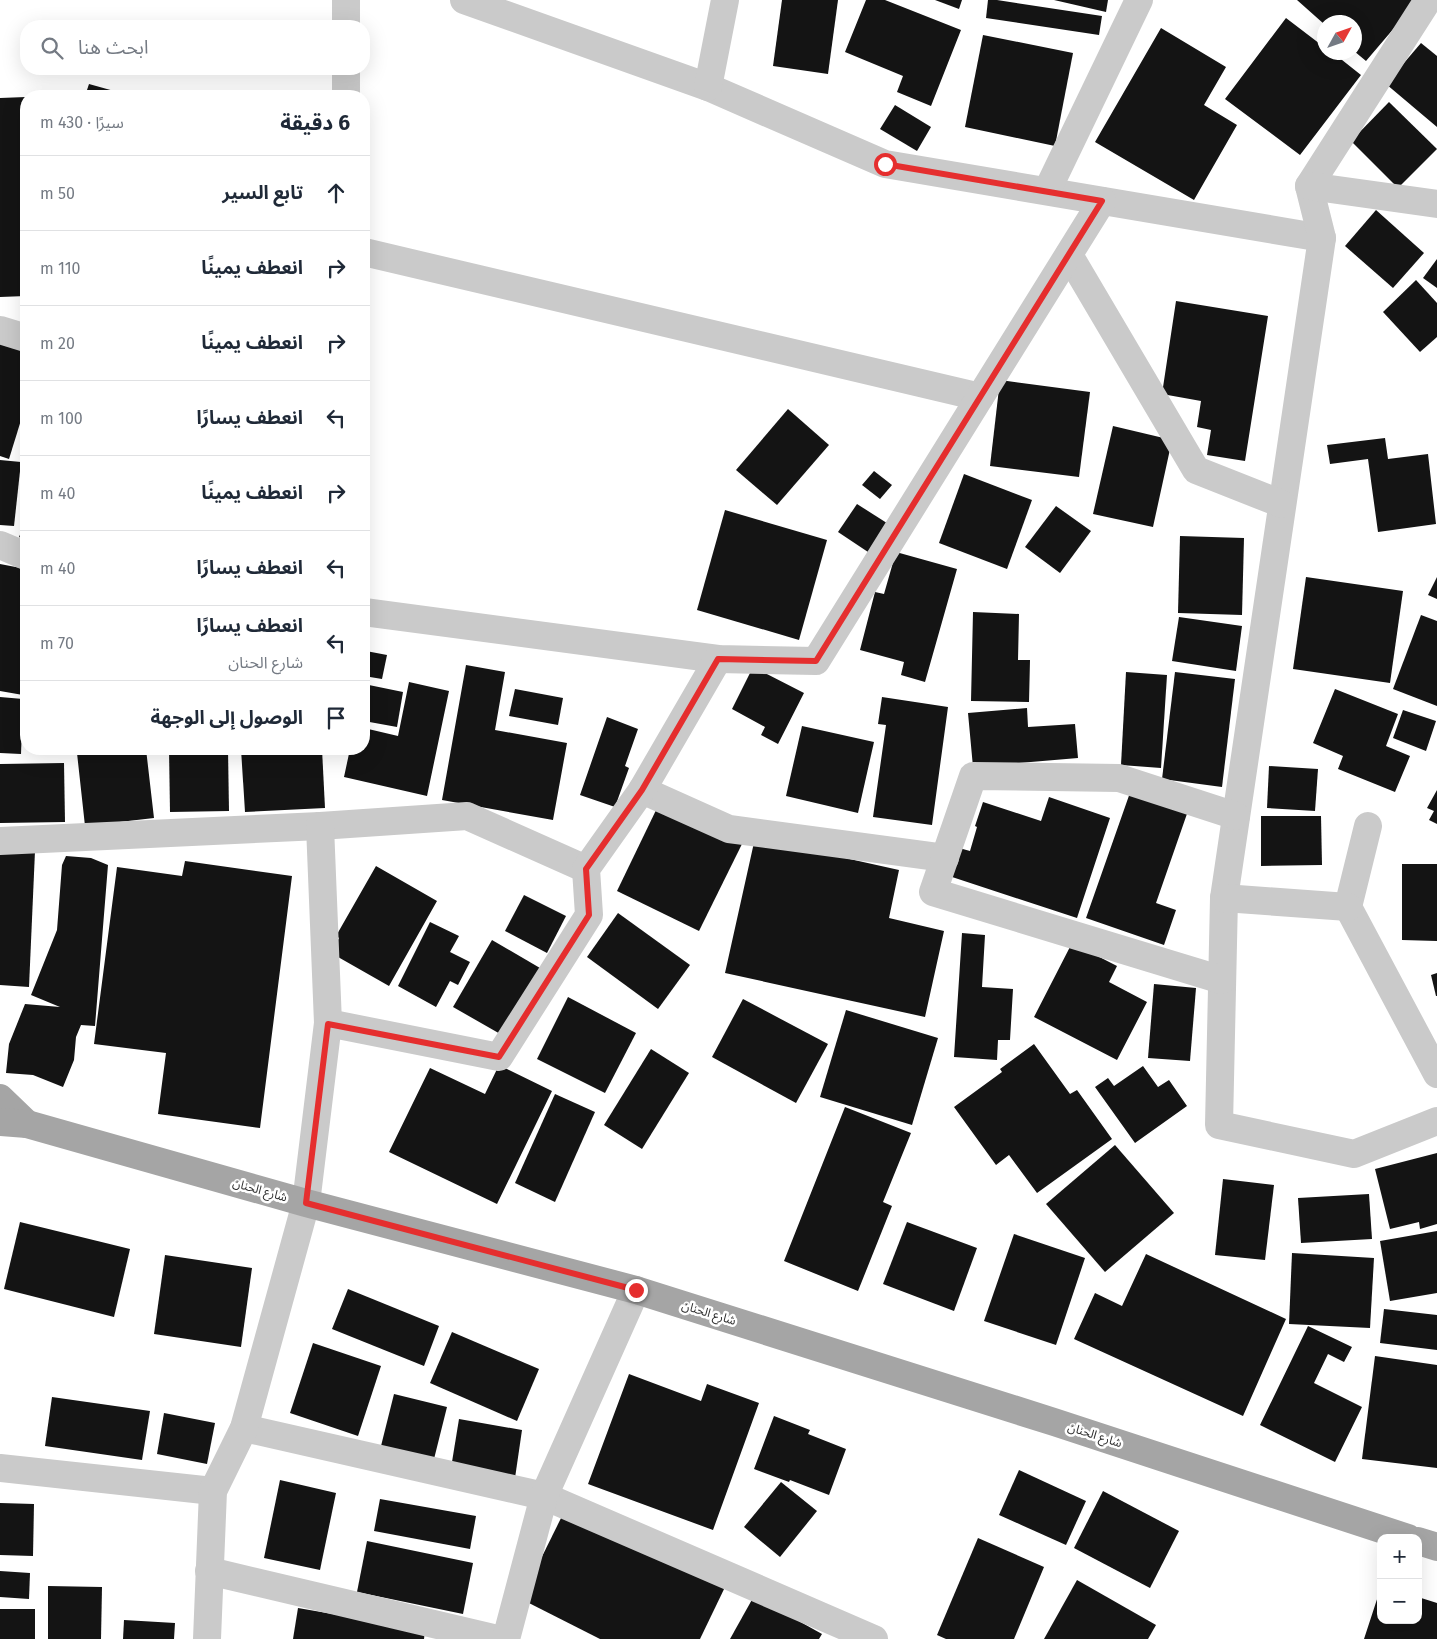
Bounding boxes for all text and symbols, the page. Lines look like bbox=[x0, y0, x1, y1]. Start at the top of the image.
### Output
north arrow bbox=[1317, 15, 1362, 60]
search box bbox=[20, 20, 370, 75]
icon: search bbox=[38, 34, 66, 62]
text: ابحث هنا bbox=[78, 36, 149, 59]
text: 6 دقيقة bbox=[280, 110, 350, 136]
text: سيرًا · 430 m bbox=[40, 113, 124, 132]
route start bbox=[874, 153, 897, 176]
icon: ahead bbox=[322, 179, 350, 207]
text: تابع السير bbox=[222, 181, 303, 204]
text: 50 m bbox=[40, 184, 75, 203]
icon: right bbox=[322, 254, 350, 282]
text: انعطف يمينًا bbox=[201, 256, 303, 279]
text: 110 m bbox=[40, 259, 81, 278]
icon: right bbox=[322, 329, 350, 357]
text: انعطف يمينًا bbox=[201, 331, 303, 354]
text: 20 m bbox=[40, 334, 75, 353]
icon: left bbox=[322, 404, 350, 432]
text: انعطف يسارًا bbox=[196, 406, 303, 429]
text: 100 m bbox=[40, 409, 83, 428]
icon: right bbox=[322, 479, 350, 507]
text: انعطف يمينًا bbox=[201, 481, 303, 504]
text: 40 m bbox=[40, 484, 75, 503]
icon: left bbox=[322, 554, 350, 582]
text: انعطف يسارًا bbox=[196, 556, 303, 579]
text: 40 m bbox=[40, 559, 75, 578]
text: انعطف يسارًا bbox=[196, 614, 303, 637]
icon: left bbox=[322, 629, 350, 657]
text: 70 m bbox=[40, 634, 74, 653]
text: شارع الحنان bbox=[228, 653, 303, 672]
icon: arrive bbox=[322, 704, 350, 732]
text: الوصول إلى الوجهة bbox=[151, 706, 303, 729]
street label: شارع الحنان bbox=[231, 1176, 289, 1206]
route end bbox=[625, 1279, 648, 1302]
street label: شارع الحنان bbox=[680, 1298, 738, 1330]
street label: شارع الحنان bbox=[1066, 1420, 1124, 1452]
map controls bbox=[1377, 1534, 1422, 1624]
button: + bbox=[1377, 1534, 1422, 1579]
button: − bbox=[1377, 1579, 1422, 1624]

